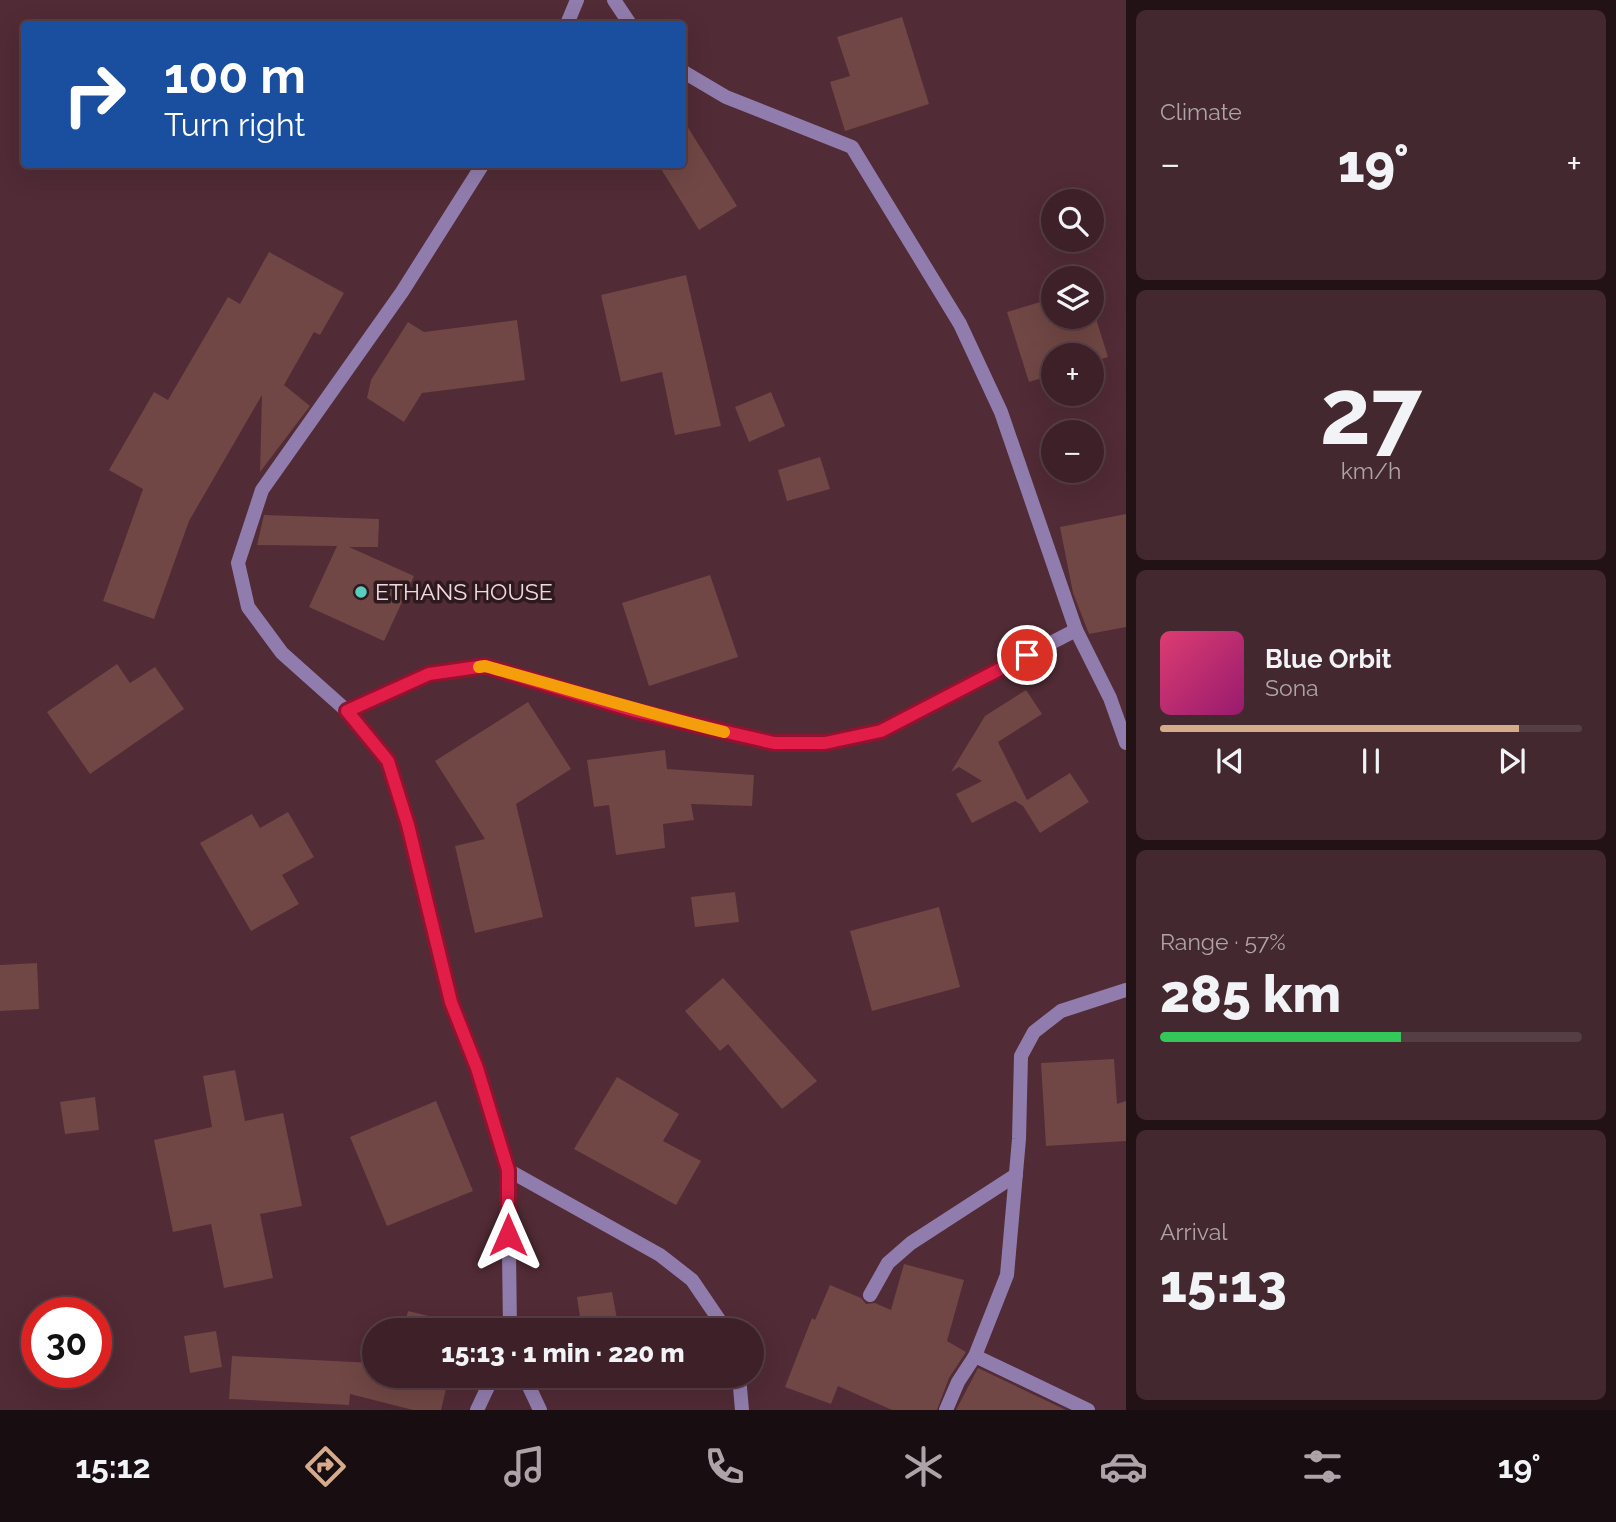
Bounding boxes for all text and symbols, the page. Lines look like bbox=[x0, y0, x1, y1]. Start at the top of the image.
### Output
text: 100 m bbox=[164, 47, 306, 104]
icon: right bbox=[49, 49, 140, 140]
text: Climate bbox=[1160, 98, 1242, 125]
text: Turn right bbox=[164, 106, 305, 143]
text: 19° bbox=[1338, 133, 1409, 194]
text: − bbox=[1160, 141, 1180, 186]
text: + bbox=[1566, 141, 1582, 186]
map controls bbox=[1041, 189, 1104, 483]
button: search bbox=[1041, 189, 1104, 252]
button: layers bbox=[1041, 266, 1104, 329]
button: + bbox=[1041, 343, 1104, 406]
text: 27 bbox=[1320, 358, 1422, 465]
button: − bbox=[1041, 420, 1104, 483]
text: km/h bbox=[1341, 457, 1401, 484]
place label: ETHANS HOUSE bbox=[375, 578, 553, 605]
marker: ETHANS HOUSE bbox=[353, 584, 369, 600]
pin bbox=[997, 625, 1057, 685]
icon: arrive bbox=[1008, 636, 1046, 674]
text: Blue Orbit bbox=[1265, 644, 1392, 674]
text: Sona bbox=[1265, 674, 1319, 701]
icon: previous bbox=[1211, 742, 1249, 780]
icon: pause bbox=[1352, 742, 1390, 780]
icon: next bbox=[1493, 742, 1531, 780]
text: Range · 57% bbox=[1160, 928, 1286, 955]
text: 285 km bbox=[1160, 963, 1341, 1024]
position arrow bbox=[471, 1198, 545, 1272]
text: Arrival bbox=[1160, 1218, 1227, 1245]
text: 15:13 bbox=[1160, 1253, 1287, 1314]
speed limit sign: 30 bbox=[21, 1297, 112, 1388]
text: 15:13 · 1 min · 220 m bbox=[441, 1338, 685, 1368]
icon: directions bbox=[301, 1442, 350, 1491]
icon: music bbox=[500, 1442, 549, 1491]
icon: phone bbox=[700, 1442, 749, 1491]
icon: climate bbox=[899, 1442, 948, 1491]
icon: car bbox=[1099, 1442, 1148, 1491]
icon: filters bbox=[1298, 1442, 1347, 1491]
text: 15:12 bbox=[75, 1448, 151, 1485]
text: 19° bbox=[1498, 1448, 1541, 1485]

